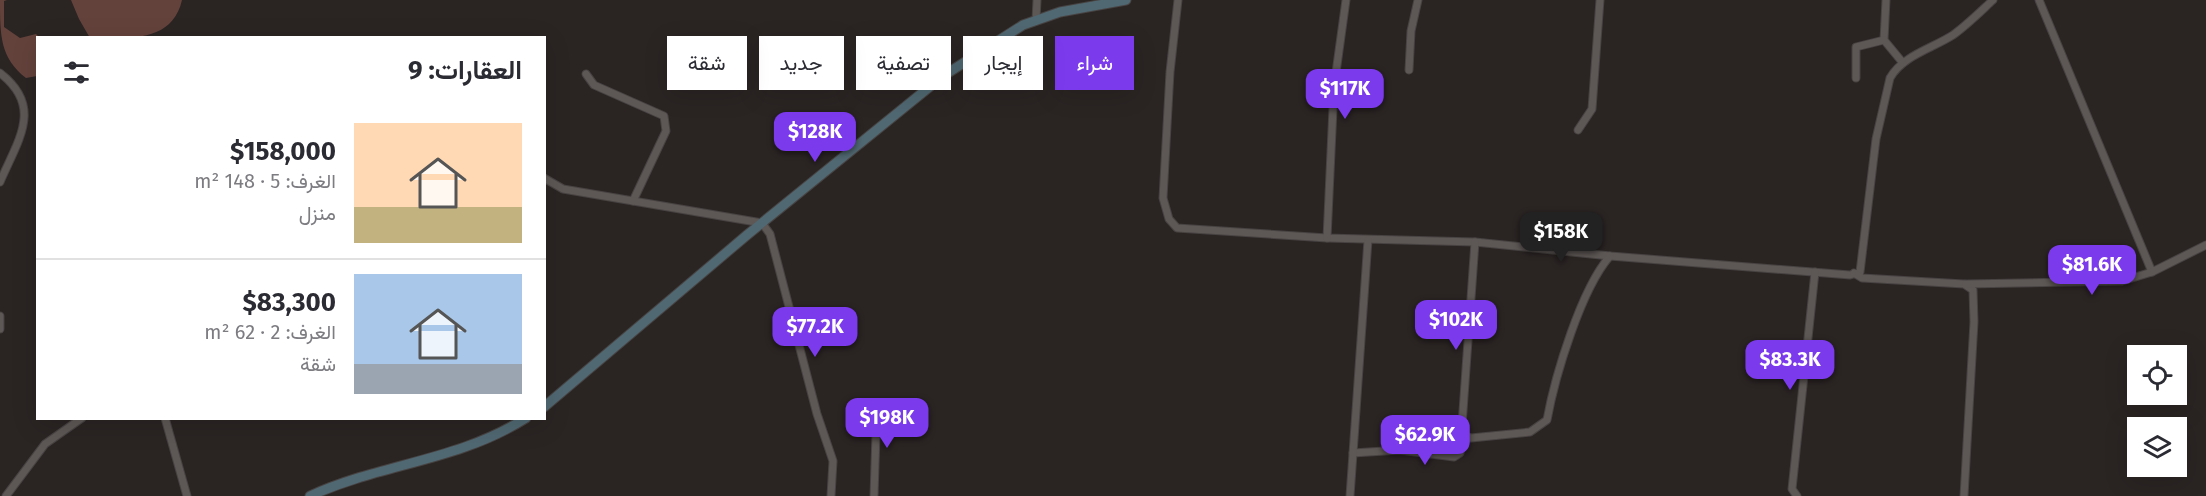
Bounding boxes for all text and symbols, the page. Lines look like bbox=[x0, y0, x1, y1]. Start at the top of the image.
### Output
chip: شقة bbox=[667, 36, 747, 90]
chip: جديد bbox=[759, 36, 844, 90]
chip: تصفية bbox=[856, 36, 951, 90]
chip: إيجار bbox=[963, 36, 1043, 90]
chip: شراء bbox=[1055, 36, 1134, 90]
text: العقارات: 9 bbox=[408, 55, 522, 86]
icon: filters bbox=[60, 56, 93, 89]
pin: $117K bbox=[1303, 69, 1387, 120]
text: $117K bbox=[1320, 76, 1370, 100]
pin: $128K bbox=[773, 112, 857, 163]
text: $128K bbox=[788, 119, 842, 143]
text: $158,000 bbox=[230, 136, 336, 167]
icon: home bbox=[402, 147, 474, 219]
text: الغرف: 5 · 148 m² bbox=[194, 169, 336, 193]
text: منزل bbox=[299, 201, 336, 225]
pin: $158K bbox=[1519, 212, 1603, 263]
text: $158K bbox=[1534, 219, 1588, 243]
pin: $81.6K bbox=[2043, 245, 2141, 296]
text: $81.6K bbox=[2062, 252, 2122, 276]
text: $83,300 bbox=[243, 287, 336, 318]
icon: home bbox=[402, 298, 474, 370]
pin: $102K bbox=[1414, 300, 1498, 351]
pin: $77.2K bbox=[766, 307, 864, 358]
text: $102K bbox=[1429, 307, 1483, 331]
text: $77.2K bbox=[786, 314, 844, 338]
text: الغرف: 2 · 62 m² bbox=[204, 320, 336, 344]
pin: $83.3K bbox=[1741, 340, 1839, 391]
map controls bbox=[2127, 345, 2187, 477]
button: locate bbox=[2127, 345, 2187, 405]
text: $83.3K bbox=[1759, 347, 1821, 371]
text: شقة bbox=[300, 352, 336, 376]
pin: $198K bbox=[845, 398, 929, 449]
text: $198K bbox=[859, 405, 915, 429]
pin: $62.9K bbox=[1376, 415, 1474, 466]
button: layers bbox=[2127, 417, 2187, 477]
text: $62.9K bbox=[1395, 422, 1455, 446]

